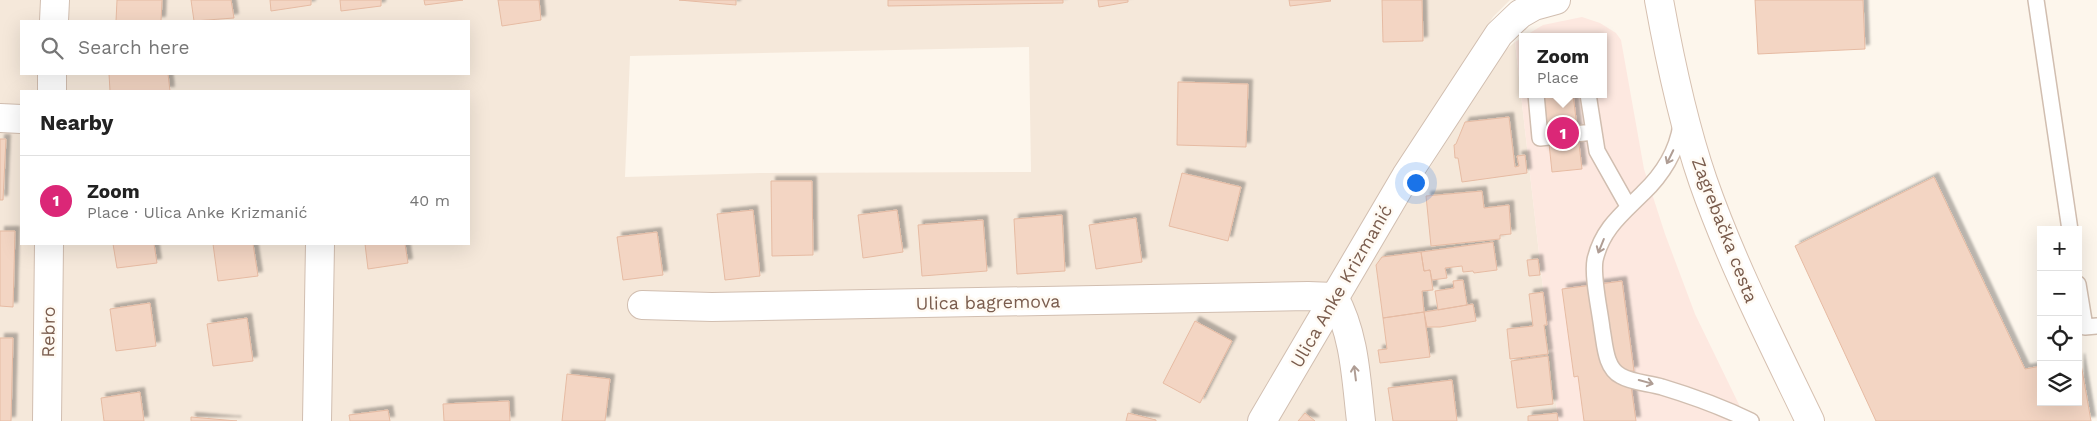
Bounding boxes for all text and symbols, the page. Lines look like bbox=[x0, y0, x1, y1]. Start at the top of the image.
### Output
search box bbox=[20, 20, 470, 75]
popup bbox=[1519, 33, 1607, 98]
icon: search bbox=[38, 34, 66, 62]
text: Search here bbox=[78, 36, 189, 59]
text: Zoom bbox=[1537, 45, 1589, 68]
text: Place bbox=[1537, 68, 1579, 87]
text: Nearby bbox=[40, 110, 113, 135]
pin: 1 bbox=[1547, 114, 1579, 152]
one-way arrow bbox=[1665, 149, 1674, 164]
street label: Zagrebačka cesta bbox=[1688, 154, 1762, 306]
your location bbox=[1403, 170, 1429, 196]
text: Zoom bbox=[87, 180, 140, 203]
text: 1 bbox=[53, 191, 59, 210]
text: 40 m bbox=[410, 191, 450, 210]
street label: Ulica Anke Krizmanić bbox=[1286, 201, 1396, 371]
text: Place · Ulica Anke Krizmanić bbox=[87, 203, 307, 222]
map controls bbox=[2037, 226, 2082, 406]
button: + bbox=[2037, 226, 2082, 271]
one-way arrow bbox=[1596, 238, 1605, 253]
button: − bbox=[2037, 271, 2082, 316]
street label: Ulica bagremova bbox=[915, 290, 1061, 314]
street label: Rebro bbox=[37, 306, 59, 358]
button: locate bbox=[2037, 316, 2082, 361]
button: layers bbox=[2037, 361, 2082, 406]
one-way arrow bbox=[1350, 365, 1360, 381]
one-way arrow bbox=[1637, 378, 1653, 388]

